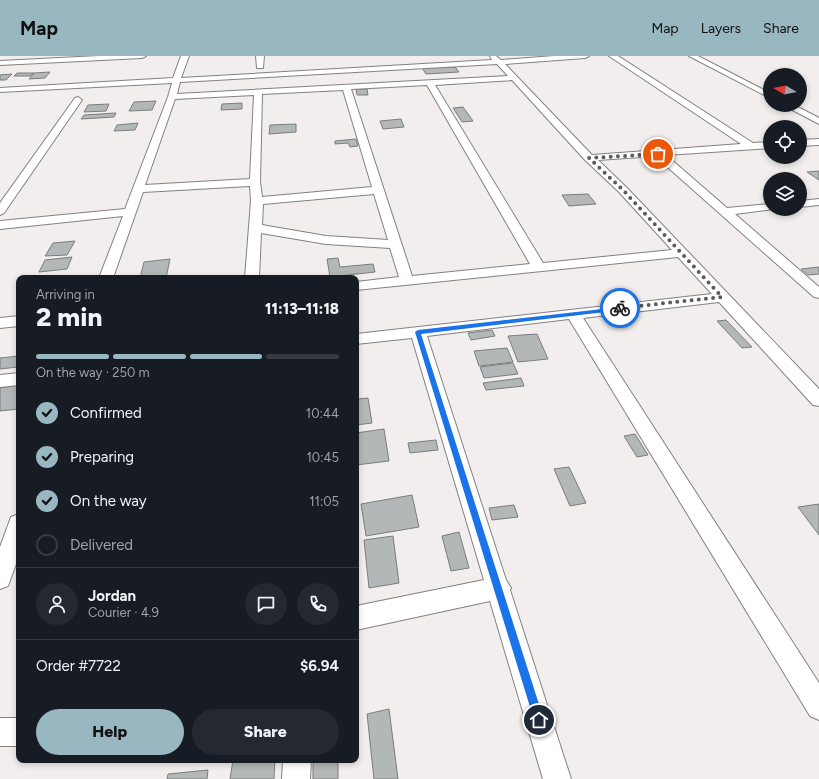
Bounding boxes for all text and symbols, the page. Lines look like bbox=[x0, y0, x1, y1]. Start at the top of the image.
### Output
text: Map bbox=[20, 17, 58, 40]
text: Map bbox=[651, 20, 679, 37]
text: Layers bbox=[701, 20, 741, 37]
text: Share bbox=[763, 20, 799, 37]
north arrow bbox=[763, 68, 807, 112]
map controls bbox=[763, 68, 807, 216]
button: locate bbox=[763, 120, 807, 164]
pin bbox=[641, 137, 675, 171]
icon: bag bbox=[647, 143, 669, 165]
button: layers bbox=[763, 172, 807, 216]
text: Arriving in bbox=[36, 287, 95, 302]
courier bbox=[600, 288, 640, 328]
icon: bike bbox=[609, 297, 631, 319]
text: 11:13–11:18 bbox=[265, 300, 339, 318]
text: 2 min bbox=[36, 301, 102, 333]
text: On the way · 250 m bbox=[36, 365, 150, 380]
icon: check bbox=[36, 402, 58, 424]
text: Confirmed bbox=[70, 404, 142, 422]
text: 10:44 bbox=[306, 406, 339, 421]
icon: check bbox=[36, 446, 58, 468]
text: Preparing bbox=[70, 448, 134, 466]
text: 10:45 bbox=[306, 450, 339, 465]
icon: check bbox=[36, 490, 58, 512]
text: On the way bbox=[70, 492, 147, 510]
text: 11:05 bbox=[309, 494, 339, 509]
text: Delivered bbox=[70, 536, 133, 554]
button: person bbox=[36, 583, 78, 625]
button: chat bbox=[245, 583, 287, 625]
button: phone bbox=[297, 583, 339, 625]
text: Jordan bbox=[88, 587, 136, 605]
text: Courier · 4.9 bbox=[88, 605, 159, 620]
text: Order #7722 bbox=[36, 657, 121, 675]
text: $6.94 bbox=[300, 657, 339, 675]
pin bbox=[522, 703, 556, 737]
button: Help bbox=[36, 709, 184, 755]
button: Share bbox=[192, 709, 339, 755]
icon: home bbox=[528, 709, 550, 731]

